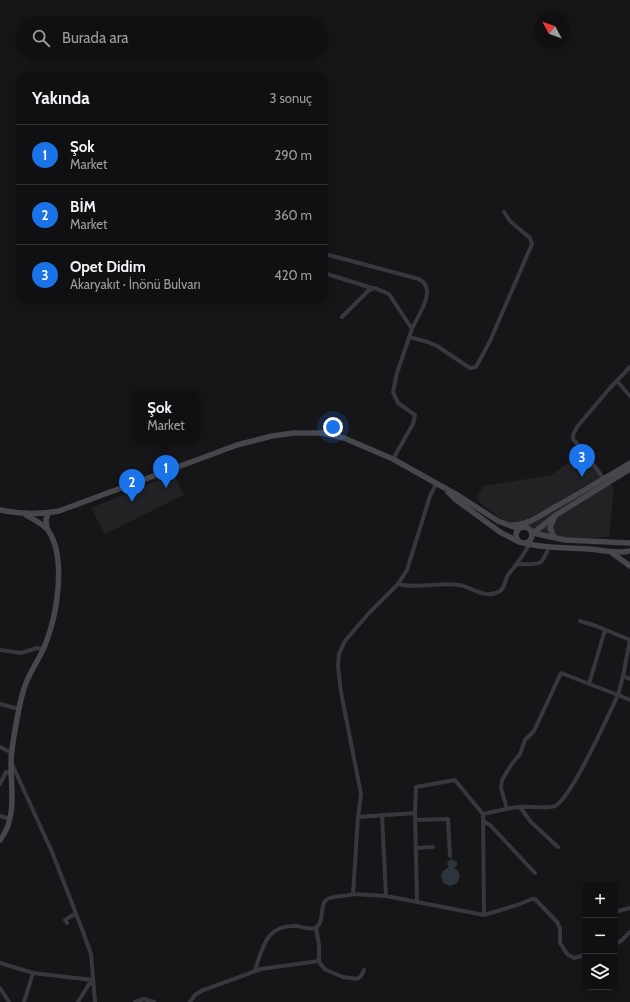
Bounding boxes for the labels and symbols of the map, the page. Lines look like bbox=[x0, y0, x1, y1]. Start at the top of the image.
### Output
north arrow bbox=[534, 12, 570, 48]
your location bbox=[323, 417, 343, 437]
pin: 3 bbox=[569, 444, 595, 477]
pin: 1 bbox=[153, 455, 179, 488]
pin: 2 bbox=[119, 469, 145, 502]

